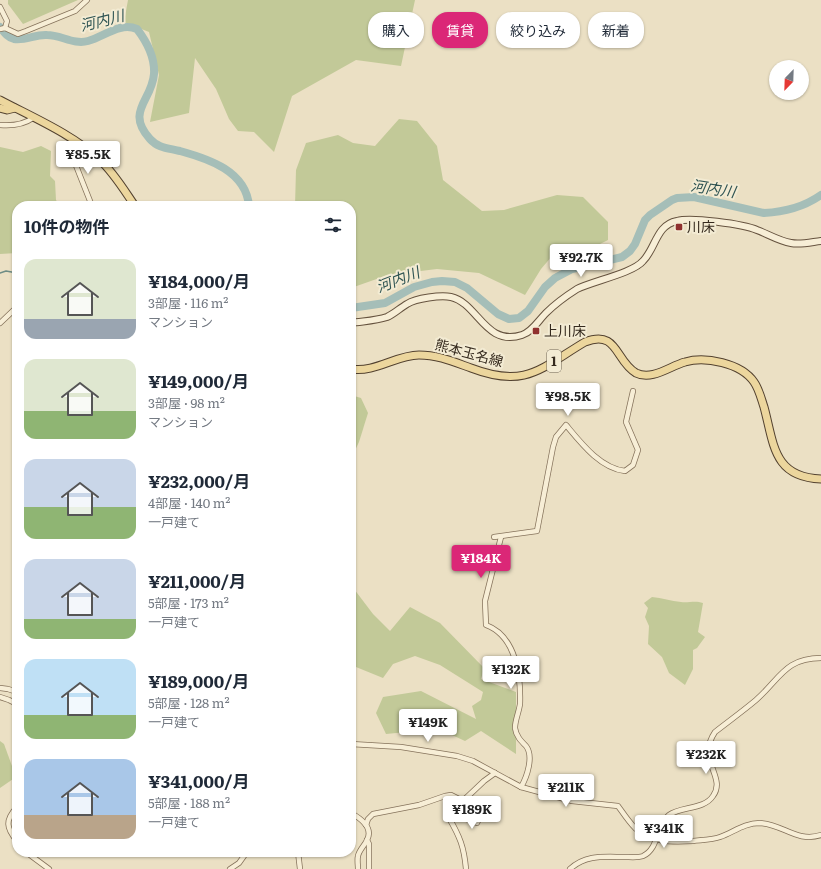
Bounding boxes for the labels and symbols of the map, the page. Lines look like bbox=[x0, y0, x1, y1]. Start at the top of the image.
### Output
water label: 河内川 bbox=[77, 2, 128, 36]
north arrow bbox=[769, 60, 809, 100]
pin: ¥85.5K bbox=[55, 141, 121, 175]
water label: 河内川 bbox=[689, 173, 739, 203]
place label: 川床 bbox=[687, 216, 715, 236]
marker: 川床 bbox=[674, 222, 684, 232]
pin: ¥92.7K bbox=[548, 244, 614, 278]
water label: 河内川 bbox=[372, 259, 424, 297]
place label: 上川床 bbox=[544, 320, 586, 340]
marker: 上川床 bbox=[531, 326, 541, 336]
street label: 熊本玉名線 bbox=[433, 333, 506, 371]
road number: 1 bbox=[547, 350, 561, 372]
pin: ¥98.5K bbox=[535, 383, 601, 417]
pin: ¥184K bbox=[453, 545, 509, 579]
pin: ¥132K bbox=[483, 656, 539, 690]
pin: ¥149K bbox=[400, 709, 456, 743]
pin: ¥232K bbox=[678, 741, 734, 775]
pin: ¥211K bbox=[538, 774, 594, 808]
pin: ¥189K bbox=[444, 796, 500, 830]
pin: ¥341K bbox=[636, 815, 692, 849]

